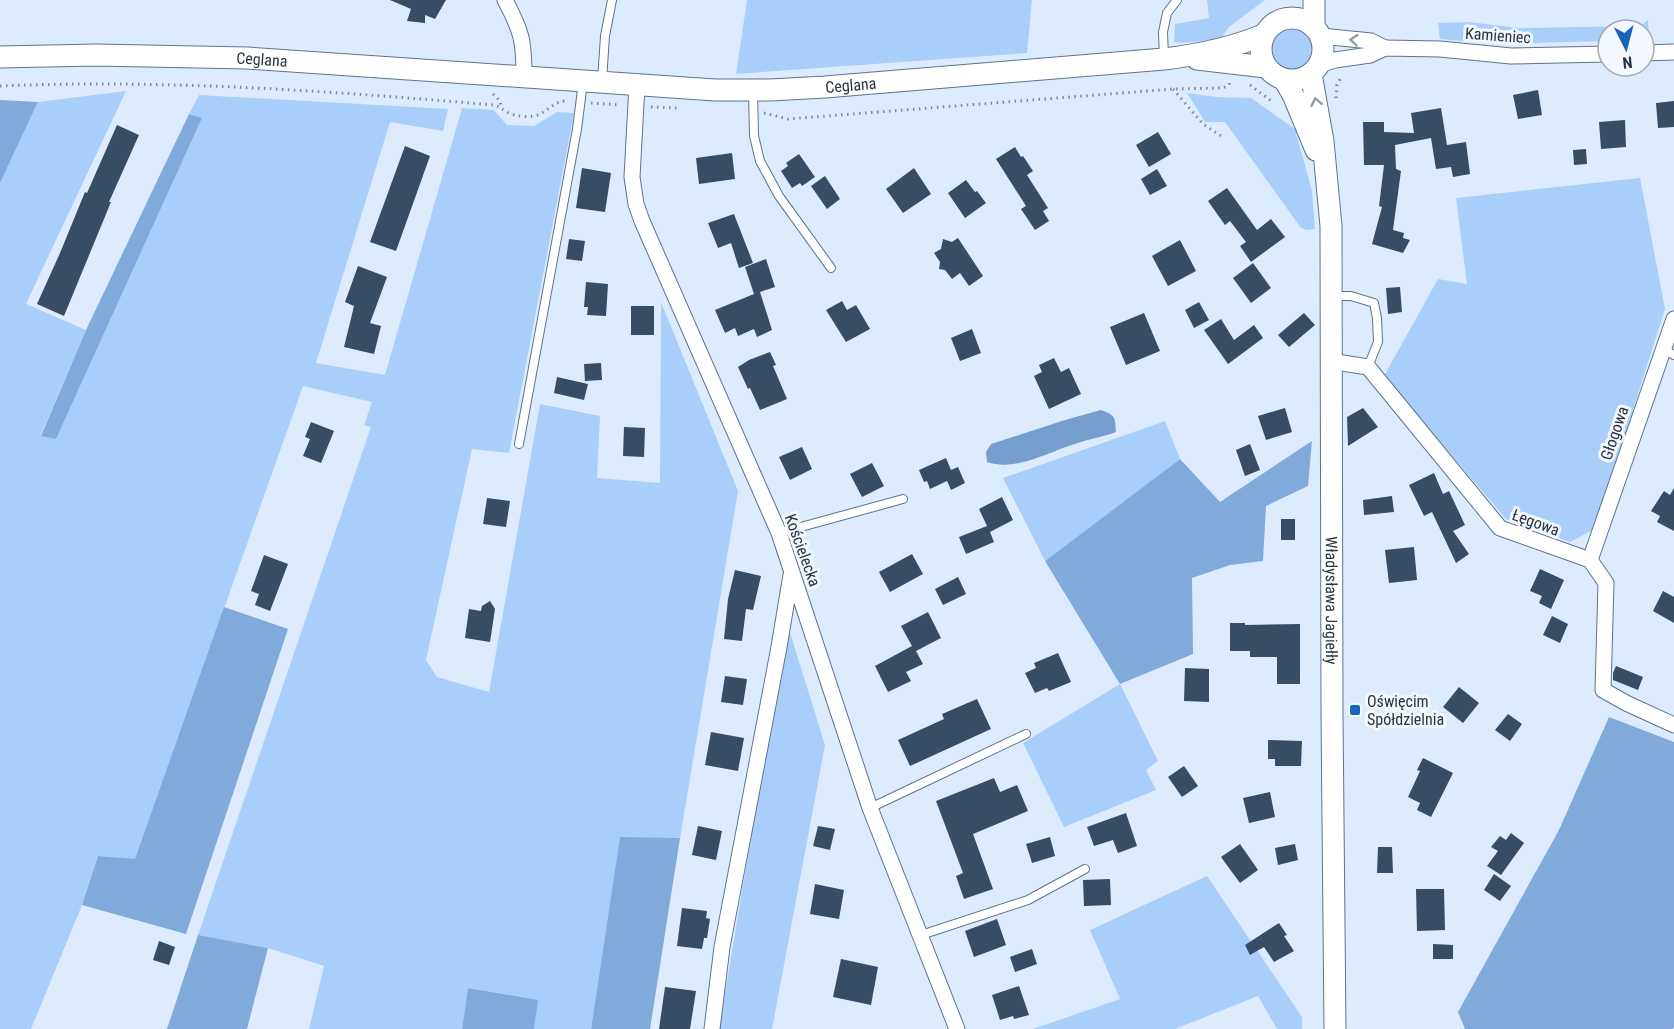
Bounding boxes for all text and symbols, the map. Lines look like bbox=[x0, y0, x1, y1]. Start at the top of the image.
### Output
north arrow bbox=[1596, 18, 1656, 78]
street label: Kamieniec bbox=[1464, 24, 1532, 47]
one-way arrow bbox=[1349, 34, 1358, 47]
street label: Ceglana bbox=[236, 49, 288, 71]
text: N bbox=[1622, 52, 1633, 72]
street label: Ceglana bbox=[824, 74, 877, 97]
one-way arrow bbox=[1310, 97, 1323, 107]
street label: Głogowa bbox=[1596, 404, 1632, 462]
street label: Łęgowa bbox=[1510, 505, 1562, 540]
street label: Kościelecka bbox=[781, 511, 824, 589]
street label: Władysława Jagiełły bbox=[1322, 536, 1341, 665]
place label: Oświęcim Spółdzielnia bbox=[1367, 692, 1444, 729]
marker: Oświęcim Spółdzielnia bbox=[1348, 703, 1362, 717]

